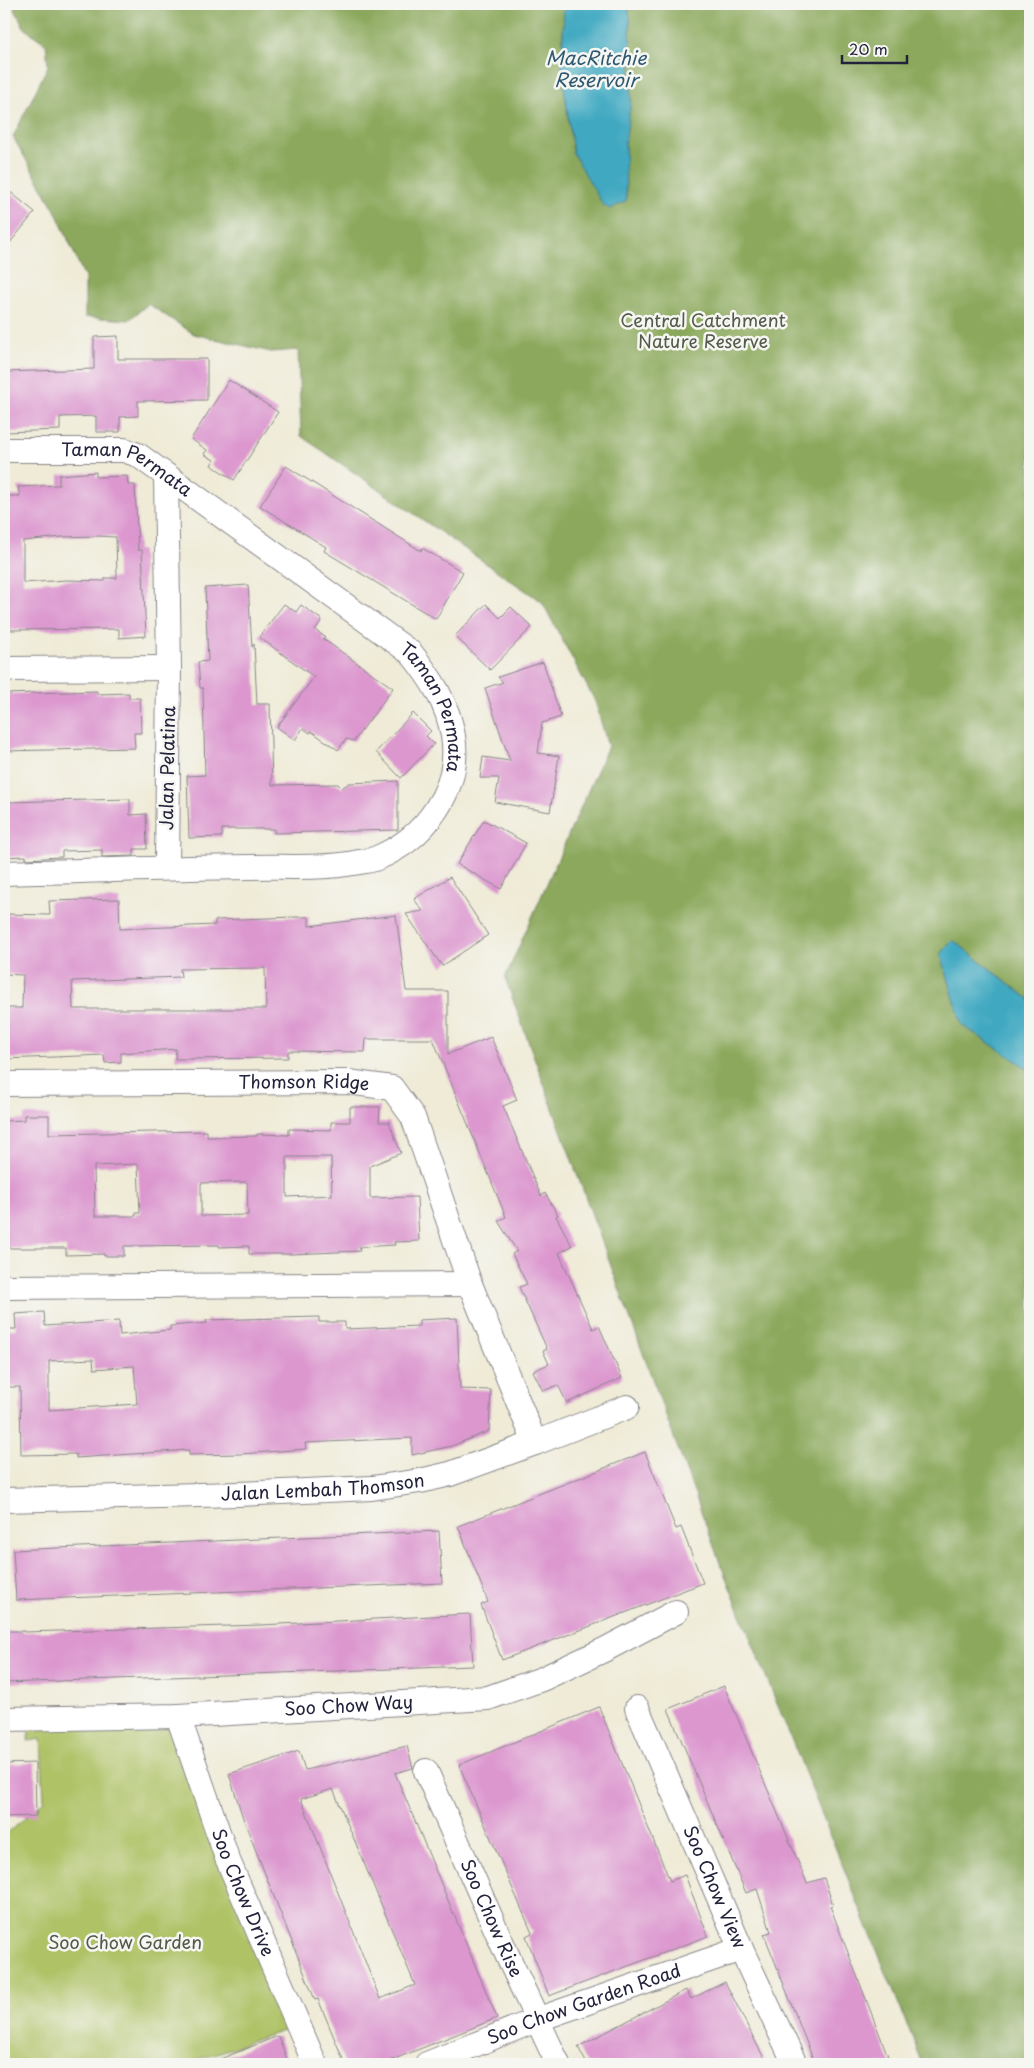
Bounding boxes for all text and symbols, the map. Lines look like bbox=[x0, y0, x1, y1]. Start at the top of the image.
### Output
scale bar bbox=[842, 32, 906, 64]
text: 20 m bbox=[849, 37, 888, 60]
water label: MacRitchie Reservoir bbox=[546, 43, 647, 93]
park label: Central Catchment Nature Reserve bbox=[620, 306, 786, 354]
street label: Taman Permata bbox=[61, 435, 199, 503]
street label: Taman Permata bbox=[395, 635, 469, 775]
street label: Jalan Pelatina bbox=[152, 705, 181, 830]
street label: Thomson Ridge bbox=[238, 1067, 371, 1097]
street label: Jalan Lembah Thomson bbox=[220, 1466, 426, 1506]
street label: Soo Chow Way bbox=[283, 1687, 414, 1722]
street label: Soo Chow View bbox=[677, 1821, 754, 1952]
street label: Soo Chow Drive bbox=[206, 1824, 282, 1960]
street label: Soo Chow Rise bbox=[454, 1854, 531, 1981]
park label: Soo Chow Garden bbox=[48, 1928, 202, 1955]
street label: Soo Chow Garden Road bbox=[482, 1956, 684, 2050]

